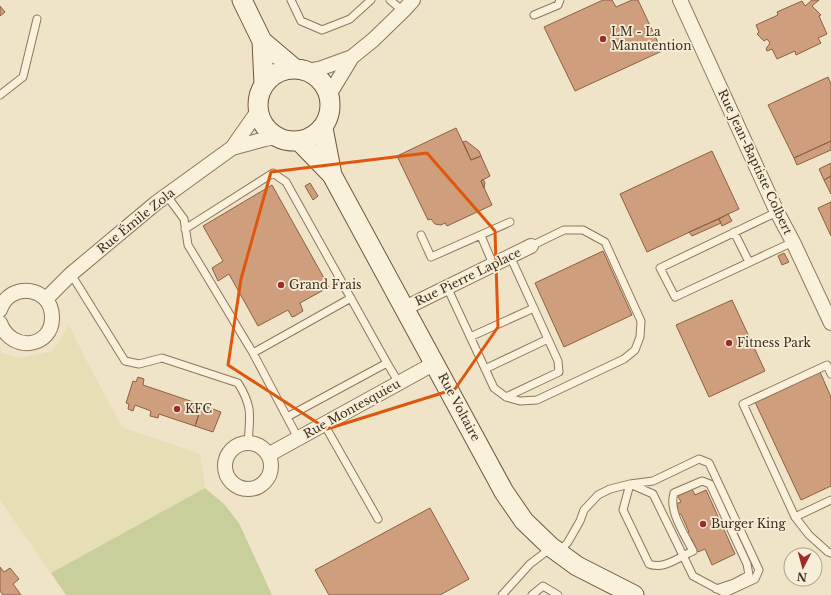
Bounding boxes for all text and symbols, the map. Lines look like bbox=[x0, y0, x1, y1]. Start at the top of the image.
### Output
place label: LM - La Manutention bbox=[611, 24, 691, 53]
marker: LM - La Manutention bbox=[598, 34, 608, 44]
street label: Rue Jean-Baptiste Colbert bbox=[715, 87, 796, 237]
street label: Rue Émile Zola bbox=[93, 184, 178, 256]
street label: Rue Pierre Laplace bbox=[412, 244, 523, 309]
place label: Grand Frais bbox=[289, 277, 361, 292]
marker: Grand Frais bbox=[276, 280, 286, 290]
place label: Fitness Park bbox=[737, 335, 812, 350]
marker: Fitness Park bbox=[724, 338, 734, 348]
street label: Rue Voltaire bbox=[435, 370, 484, 444]
street label: Rue Montesquieu bbox=[301, 376, 403, 441]
place label: KFC bbox=[185, 401, 212, 416]
marker: KFC bbox=[172, 404, 182, 414]
place label: Burger King bbox=[711, 516, 786, 531]
marker: Burger King bbox=[698, 519, 708, 529]
north arrow bbox=[783, 547, 823, 587]
text: N bbox=[795, 569, 808, 584]

